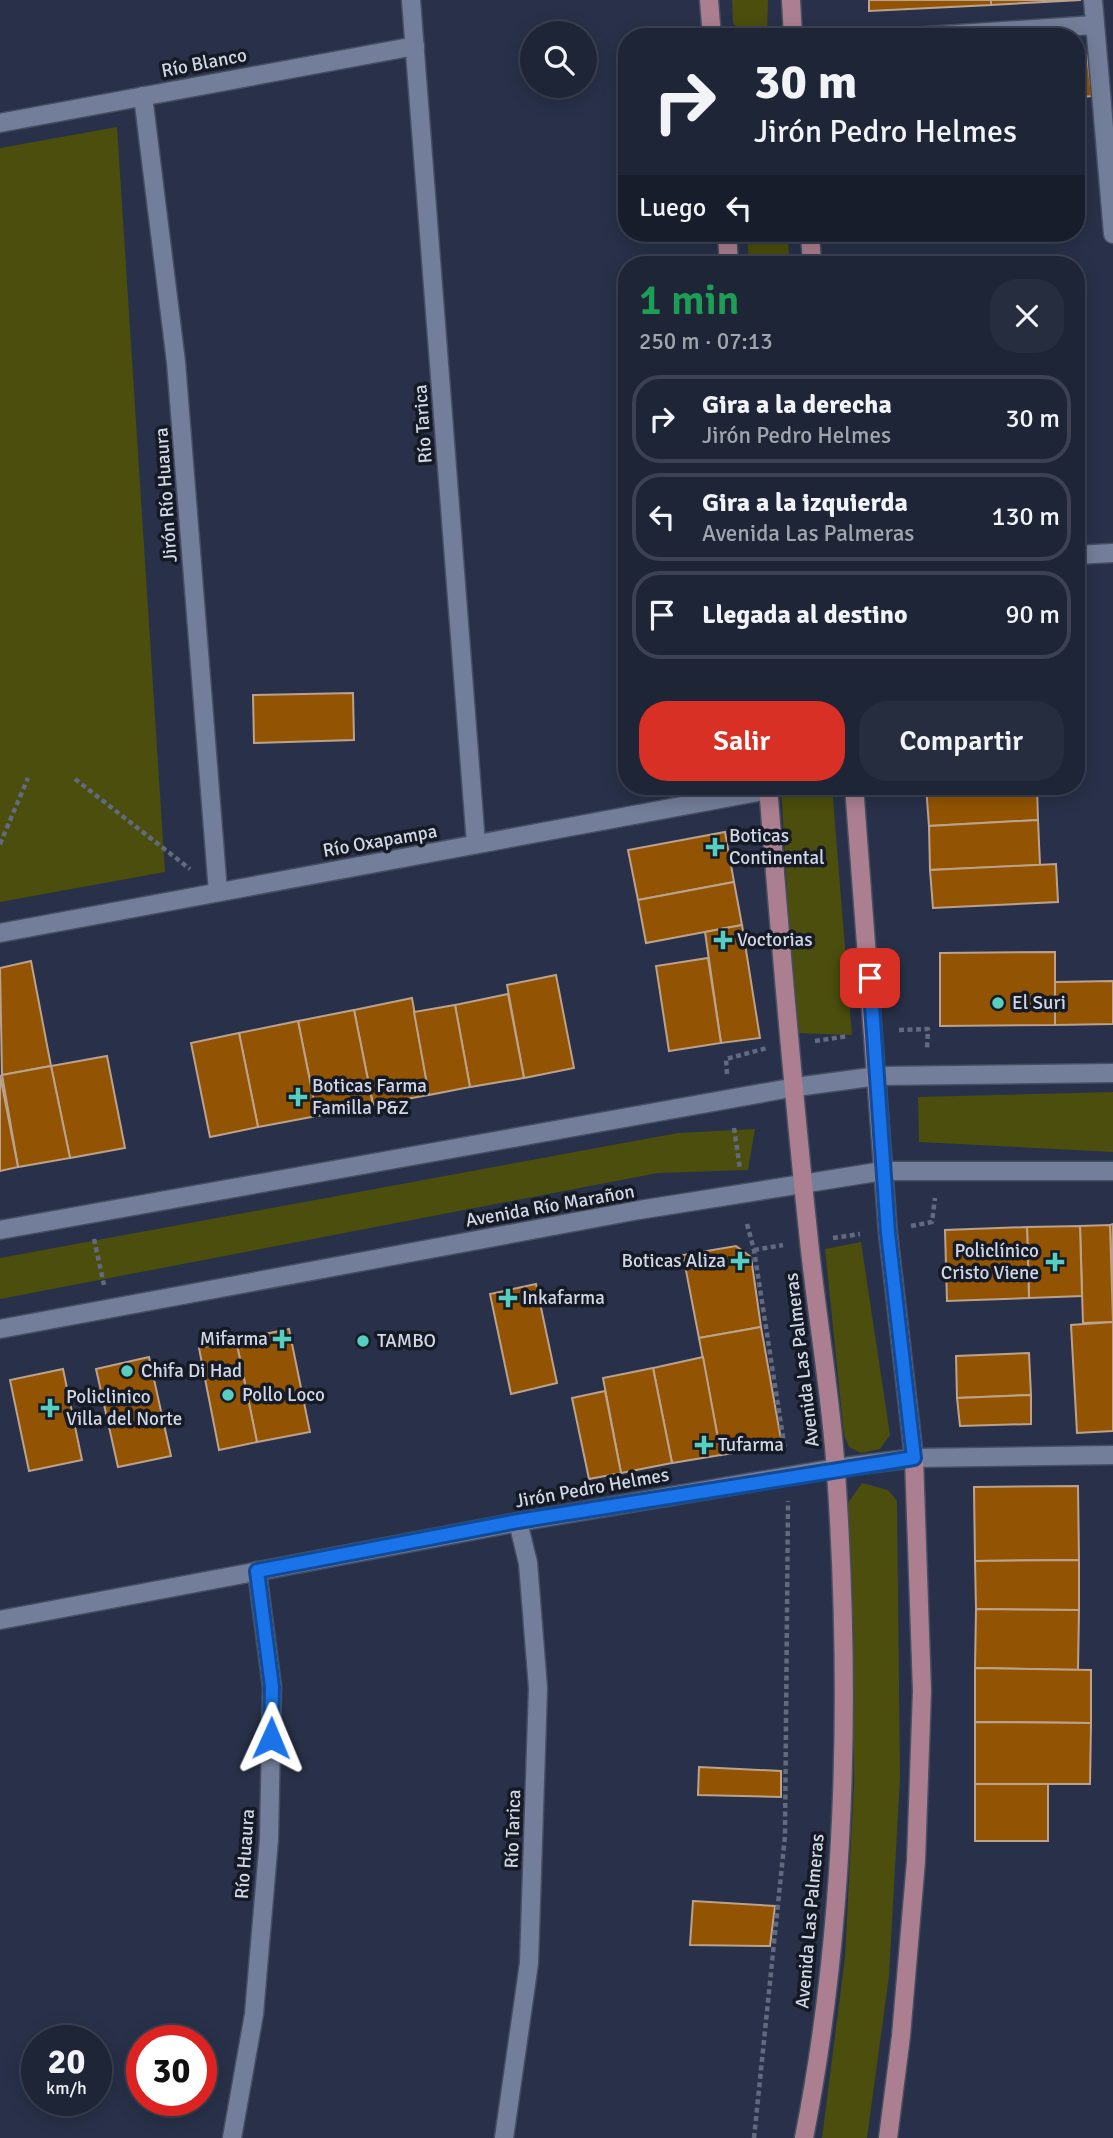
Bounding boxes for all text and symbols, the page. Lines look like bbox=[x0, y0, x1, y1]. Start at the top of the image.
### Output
map controls bbox=[520, 21, 597, 98]
button: search bbox=[520, 21, 597, 98]
street label: Río Blanco bbox=[159, 43, 249, 83]
text: 30 m bbox=[754, 52, 857, 112]
icon: right bbox=[639, 56, 730, 147]
text: Jirón Pedro Helmes bbox=[754, 112, 1017, 151]
icon: left bbox=[720, 189, 758, 227]
text: Luego bbox=[639, 192, 706, 224]
text: 1 min bbox=[639, 275, 740, 326]
button: close bbox=[990, 279, 1064, 353]
text: 250 m · 07:13 bbox=[639, 327, 773, 356]
street label: Río Tarica bbox=[408, 384, 438, 464]
text: Gira a la derecha bbox=[702, 389, 892, 421]
icon: right bbox=[643, 400, 681, 438]
text: 30 m bbox=[1005, 403, 1060, 435]
text: Jirón Pedro Helmes bbox=[702, 421, 891, 450]
street label: Jirón Río Huaura bbox=[149, 427, 183, 563]
text: Gira a la izquierda bbox=[702, 487, 908, 519]
icon: left bbox=[643, 498, 681, 536]
text: 130 m bbox=[991, 501, 1060, 533]
text: Avenida Las Palmeras bbox=[702, 519, 914, 548]
icon: arrive bbox=[643, 596, 681, 634]
text: Llegada al destino bbox=[702, 599, 908, 631]
text: 90 m bbox=[1005, 599, 1060, 631]
button: Salir bbox=[639, 701, 845, 781]
button: Compartir bbox=[859, 701, 1064, 781]
street label: Río Oxapampa bbox=[321, 819, 439, 863]
place label: Boticas Continental bbox=[729, 824, 825, 870]
marker: Boticas Continental bbox=[707, 839, 723, 855]
place label: Voctorias bbox=[737, 928, 813, 952]
marker: Voctorias bbox=[715, 932, 731, 948]
pin bbox=[840, 948, 900, 1008]
icon: arrive bbox=[851, 959, 889, 997]
place label: El Suri bbox=[1012, 991, 1066, 1015]
marker: El Suri bbox=[990, 995, 1006, 1011]
place label: Boticas Farma Familla P&Z bbox=[312, 1074, 427, 1120]
marker: Boticas Farma Familla P&Z bbox=[290, 1089, 306, 1105]
street label: Avenida Río Marañon bbox=[464, 1179, 636, 1233]
place label: Policlínico Cristo Viene bbox=[941, 1239, 1039, 1285]
place label: Boticas Aliza bbox=[622, 1249, 726, 1273]
marker: Policlínico Cristo Viene bbox=[1045, 1252, 1065, 1272]
marker: Boticas Aliza bbox=[732, 1253, 748, 1269]
street label: Avenida Las Palmeras bbox=[779, 1271, 825, 1449]
place label: Inkafarma bbox=[522, 1286, 605, 1310]
marker: Inkafarma bbox=[500, 1290, 516, 1306]
place label: Mifarma bbox=[200, 1327, 268, 1351]
place label: TAMBO bbox=[377, 1329, 436, 1353]
marker: Mifarma bbox=[274, 1331, 290, 1347]
marker: TAMBO bbox=[355, 1333, 371, 1349]
place label: Chifa Di Had bbox=[141, 1359, 242, 1383]
marker: Chifa Di Had bbox=[119, 1363, 135, 1379]
place label: Pollo Loco bbox=[242, 1383, 325, 1407]
place label: Policlinico Villa del Norte bbox=[66, 1385, 182, 1431]
marker: Pollo Loco bbox=[220, 1387, 236, 1403]
marker: Policlinico Villa del Norte bbox=[40, 1398, 60, 1418]
place label: Tufarma bbox=[718, 1433, 784, 1457]
marker: Tufarma bbox=[696, 1437, 712, 1453]
street label: Jirón Pedro Helmes bbox=[513, 1463, 671, 1513]
position arrow bbox=[234, 1701, 308, 1775]
street label: Río Tarica bbox=[500, 1789, 526, 1869]
street label: Río Huaura bbox=[230, 1808, 260, 1900]
street label: Avenida Las Palmeras bbox=[790, 1833, 830, 2009]
speed limit sign: 30 bbox=[126, 2025, 217, 2116]
text: 20 bbox=[48, 2040, 85, 2083]
text: km/h bbox=[46, 2077, 87, 2099]

